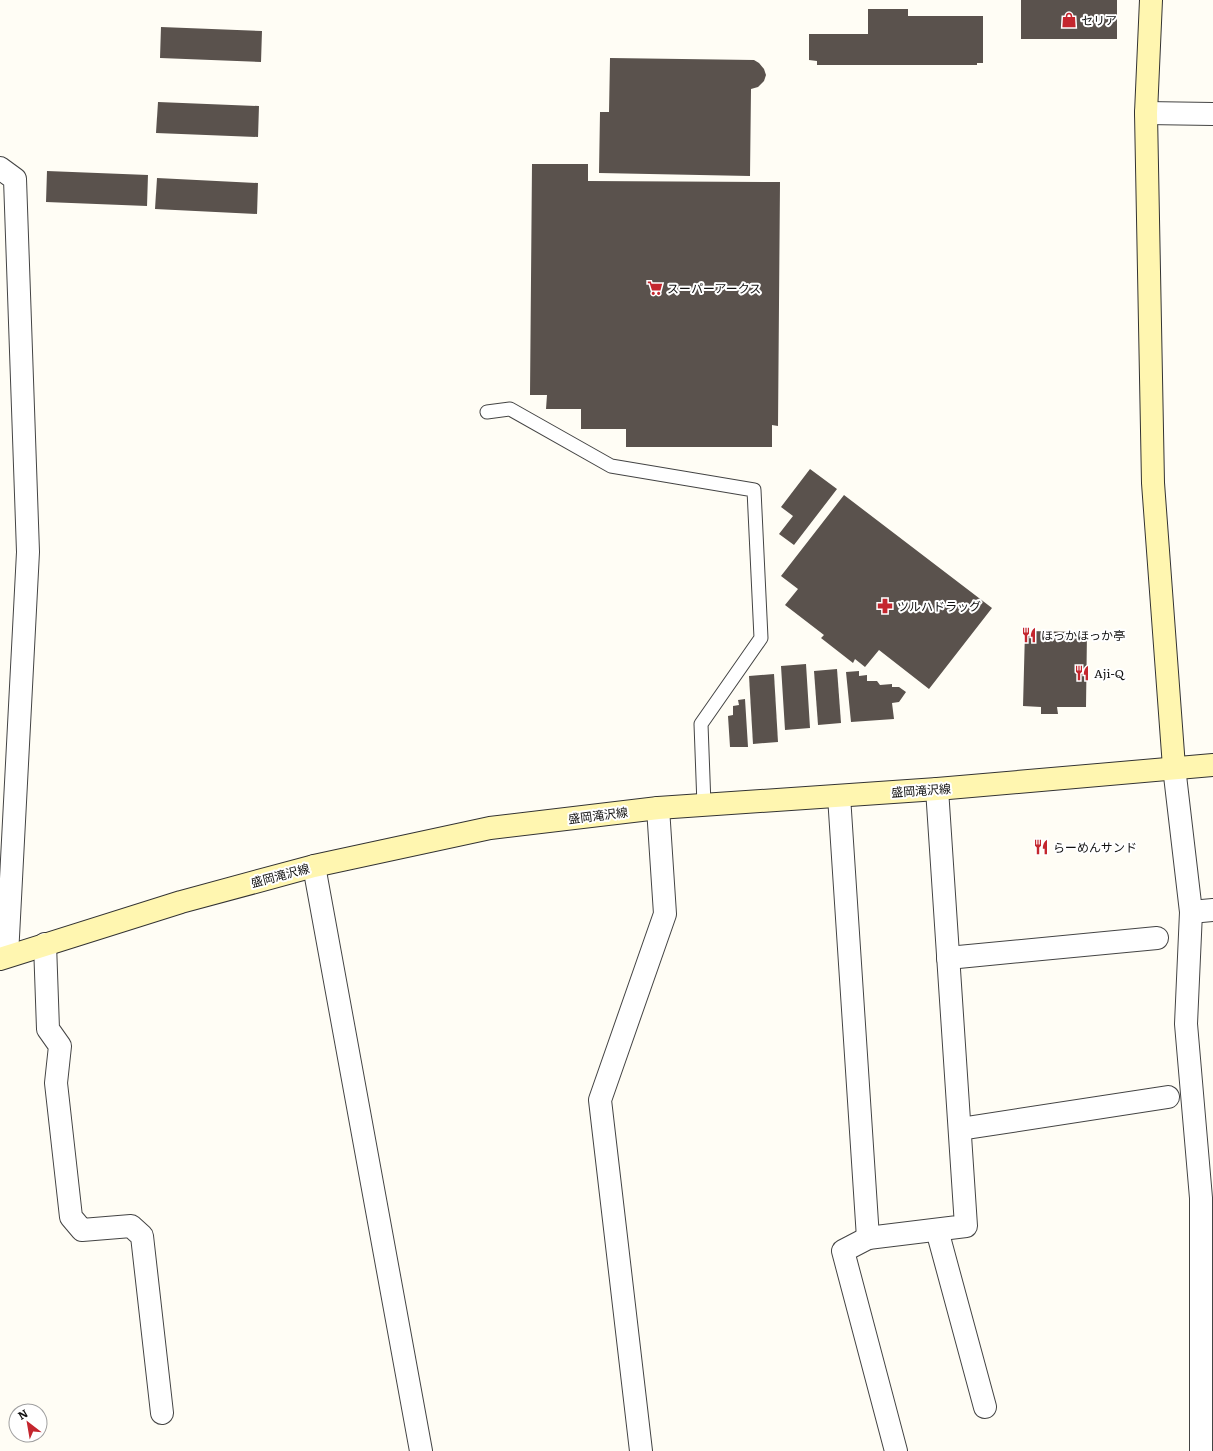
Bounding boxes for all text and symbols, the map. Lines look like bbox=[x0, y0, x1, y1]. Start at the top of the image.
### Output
shop icon: セリア bbox=[1060, 11, 1078, 29]
place label: セリア bbox=[1081, 11, 1117, 29]
supermarket icon: スーパーアークス bbox=[646, 279, 664, 297]
place label: スーパーアークス bbox=[667, 279, 761, 297]
pharmacy icon: ツルハドラッグ bbox=[876, 597, 894, 615]
place label: ツルハドラッグ bbox=[897, 597, 981, 615]
restaurant icon: ほっかほっか亭 bbox=[1020, 626, 1038, 644]
place label: ほっかほっか亭 bbox=[1041, 626, 1125, 644]
restaurant icon: Aji-Q bbox=[1073, 664, 1091, 682]
place label: Aji-Q bbox=[1094, 664, 1126, 682]
street label: 盛岡滝沢線 bbox=[890, 779, 952, 801]
street label: 盛岡滝沢線 bbox=[567, 802, 629, 828]
restaurant icon: らーめんサンド bbox=[1032, 838, 1050, 856]
place label: らーめんサンド bbox=[1053, 838, 1137, 856]
street label: 盛岡滝沢線 bbox=[249, 859, 311, 891]
north arrow bbox=[8, 1403, 48, 1443]
text: N bbox=[14, 1404, 30, 1423]

